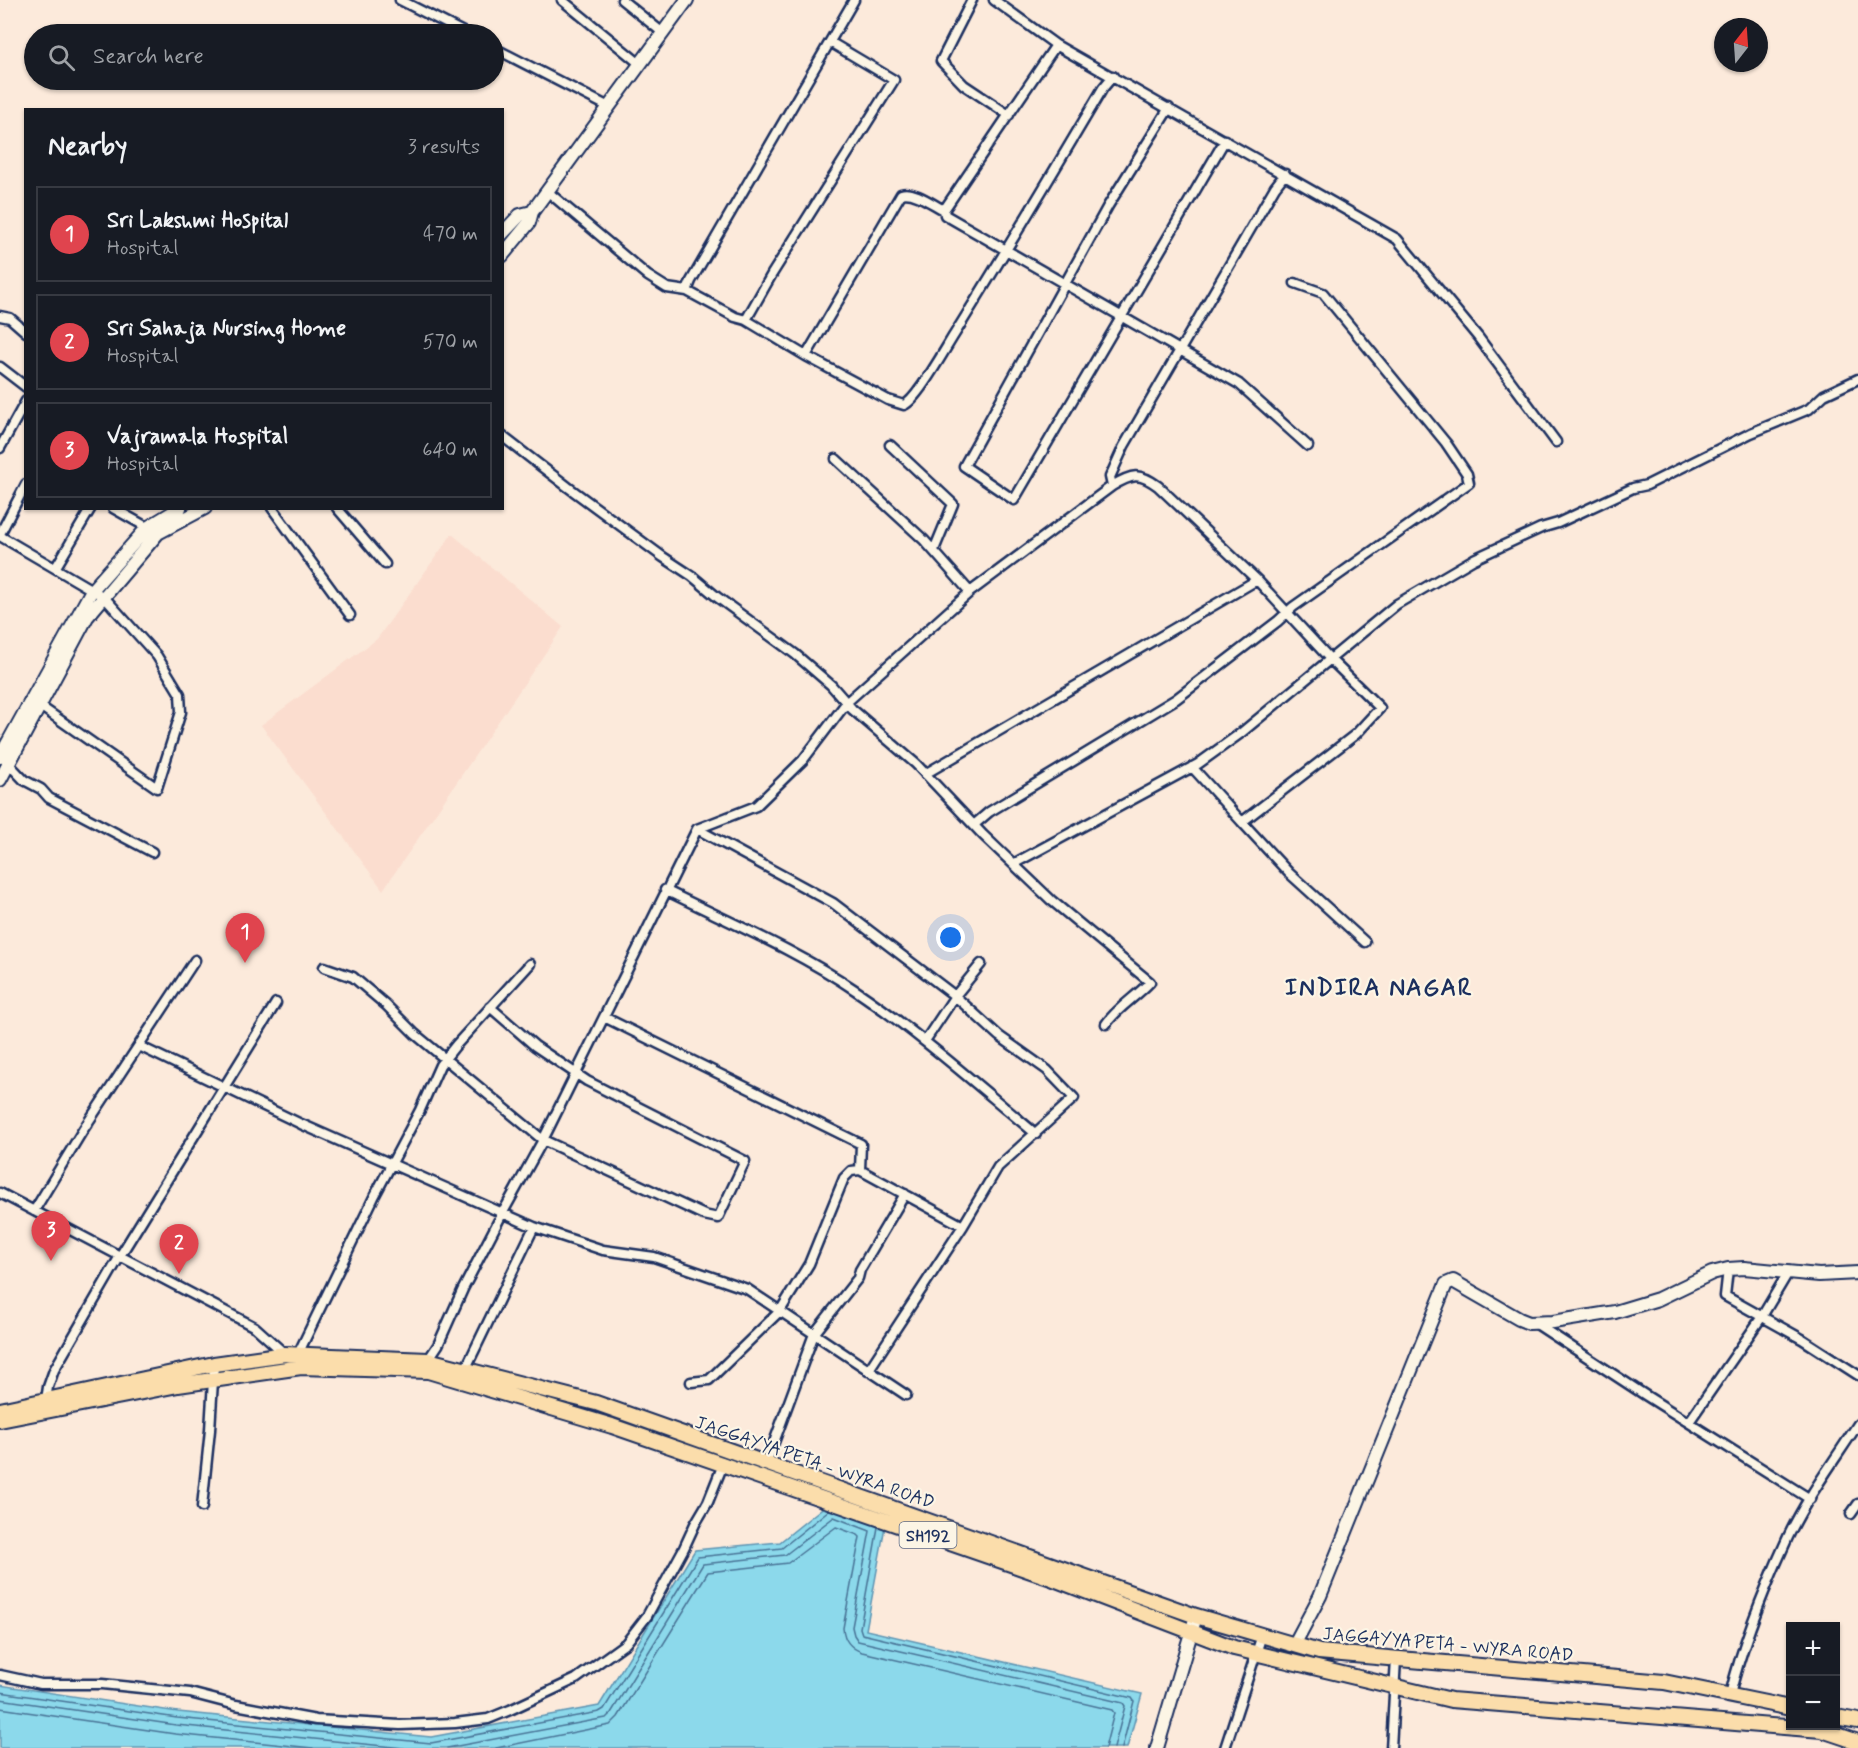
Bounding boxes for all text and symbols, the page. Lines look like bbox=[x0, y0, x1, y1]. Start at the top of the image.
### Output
north arrow bbox=[1714, 18, 1768, 72]
search box bbox=[24, 24, 504, 90]
icon: search bbox=[45, 41, 78, 74]
text: Search here bbox=[93, 43, 204, 71]
text: Nearby bbox=[48, 130, 127, 164]
text: 3 results bbox=[408, 134, 480, 161]
text: Sri Lakshmi Hospital bbox=[107, 207, 288, 235]
text: 1 bbox=[65, 221, 74, 248]
text: 470 m bbox=[423, 221, 478, 248]
text: Hospital bbox=[107, 235, 178, 262]
text: Sri Sahaja Nursing Home bbox=[107, 315, 346, 343]
text: 2 bbox=[65, 329, 74, 356]
text: 570 m bbox=[423, 329, 478, 356]
text: Hospital bbox=[107, 343, 178, 370]
text: Vajramala Hospital bbox=[107, 423, 288, 451]
text: 3 bbox=[65, 437, 74, 464]
text: 640 m bbox=[422, 437, 478, 464]
text: Hospital bbox=[107, 451, 178, 478]
pin: 1 bbox=[226, 914, 264, 963]
your location bbox=[936, 923, 965, 952]
district label: INDIRA NAGAR bbox=[1285, 973, 1473, 1004]
pin: 3 bbox=[32, 1212, 70, 1261]
pin: 2 bbox=[160, 1224, 198, 1274]
street label: JAGGAYYAPETA - WYRA ROAD bbox=[692, 1411, 938, 1515]
road number: SH192 bbox=[900, 1522, 956, 1548]
street label: JAGGAYYAPETA - WYRA ROAD bbox=[1322, 1622, 1574, 1668]
map controls bbox=[1786, 1622, 1840, 1730]
button: + bbox=[1786, 1622, 1840, 1676]
button: − bbox=[1786, 1676, 1840, 1730]

